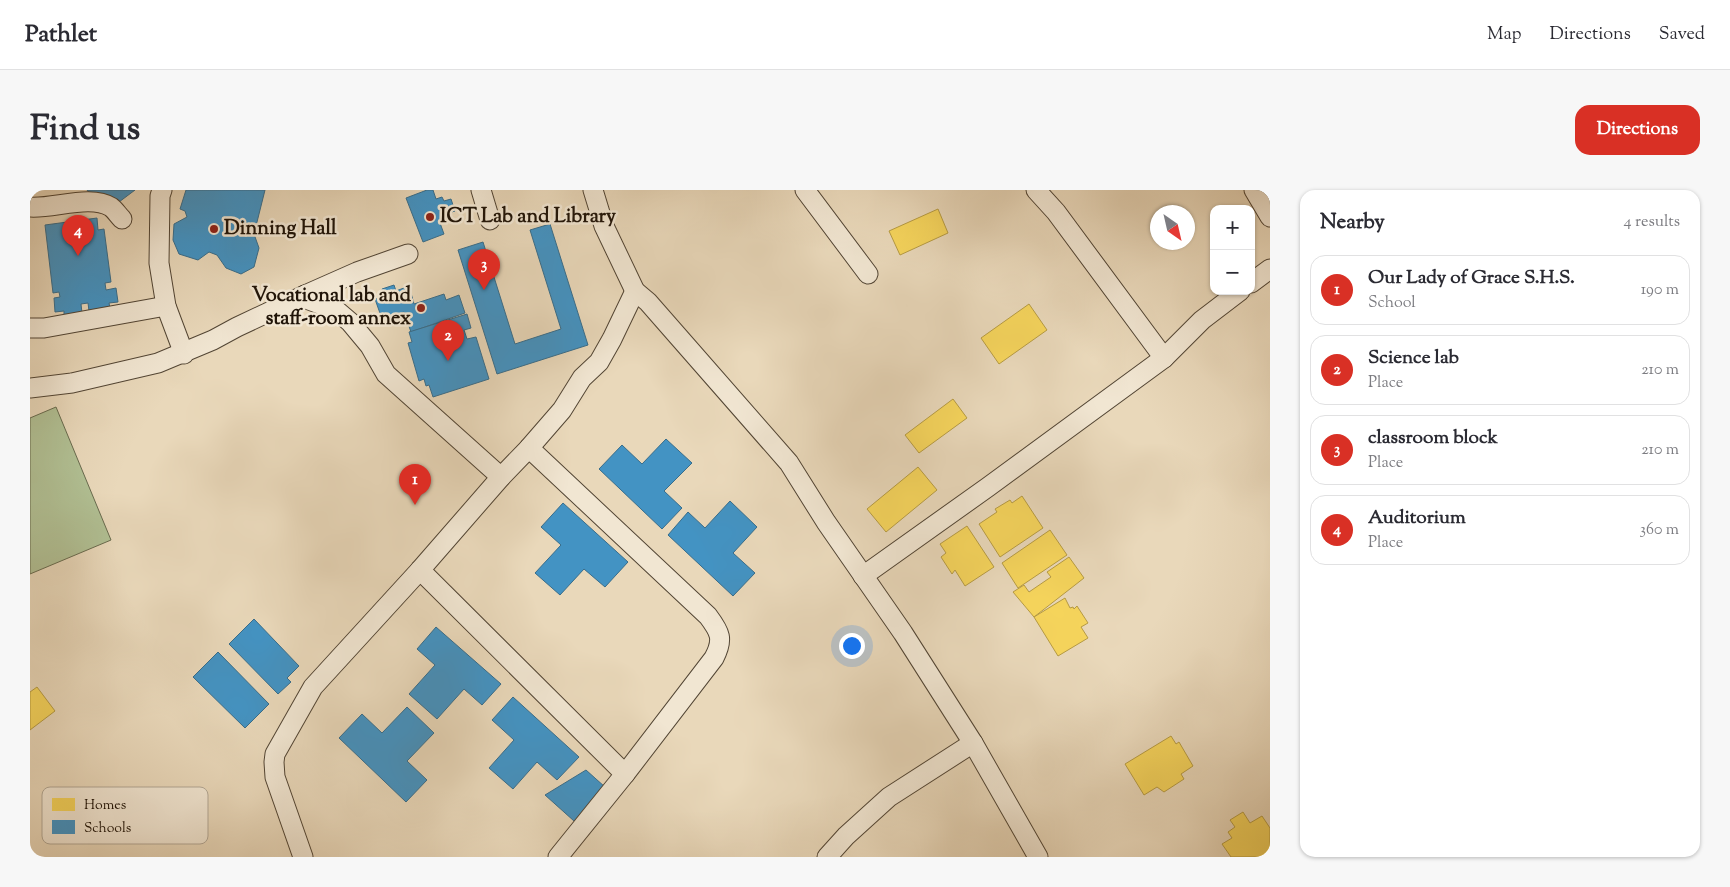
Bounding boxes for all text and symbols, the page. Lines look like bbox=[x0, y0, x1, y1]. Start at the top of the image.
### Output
text: Pathlet bbox=[25, 18, 97, 52]
text: Map bbox=[1487, 22, 1522, 48]
text: Directions bbox=[1550, 22, 1631, 48]
text: Saved bbox=[1659, 22, 1705, 48]
text: Find us bbox=[30, 105, 140, 156]
button: Directions bbox=[1575, 105, 1700, 155]
place label: ICT Lab and Library bbox=[440, 203, 616, 232]
north arrow bbox=[1150, 205, 1195, 250]
map controls bbox=[1210, 205, 1255, 295]
button: + bbox=[1210, 205, 1255, 250]
text: Nearby bbox=[1320, 208, 1385, 238]
marker: ICT Lab and Library bbox=[424, 211, 436, 223]
text: 4 results bbox=[1624, 211, 1680, 234]
pin: 4 bbox=[62, 215, 94, 256]
place label: Dinning Hall bbox=[224, 215, 337, 244]
marker: Dinning Hall bbox=[208, 223, 220, 235]
pin: 3 bbox=[468, 249, 500, 290]
button: − bbox=[1210, 250, 1255, 295]
text: Our Lady of Grace S.H.S. bbox=[1368, 265, 1575, 292]
text: 1 bbox=[1334, 279, 1340, 302]
text: 190 m bbox=[1641, 279, 1679, 302]
place label: Vocational lab and staff-room annex bbox=[252, 282, 412, 334]
text: School bbox=[1368, 292, 1416, 315]
marker: Vocational lab and staff-room annex bbox=[415, 302, 427, 314]
pin: 2 bbox=[432, 320, 464, 361]
text: Science lab bbox=[1368, 345, 1459, 372]
text: 2 bbox=[1333, 359, 1341, 382]
text: 210 m bbox=[1641, 359, 1679, 382]
text: Place bbox=[1368, 372, 1403, 395]
text: classroom block bbox=[1368, 425, 1498, 452]
text: 3 bbox=[1334, 439, 1340, 462]
text: 210 m bbox=[1641, 439, 1679, 462]
text: Place bbox=[1368, 452, 1403, 475]
pin: 1 bbox=[399, 464, 431, 505]
text: Auditorium bbox=[1368, 505, 1466, 532]
text: 4 bbox=[1333, 519, 1341, 542]
text: 360 m bbox=[1640, 519, 1679, 542]
text: Place bbox=[1368, 532, 1403, 555]
your location bbox=[839, 633, 865, 659]
legend bbox=[42, 787, 208, 844]
text: Homes bbox=[84, 796, 126, 816]
text: Schools bbox=[84, 819, 131, 839]

